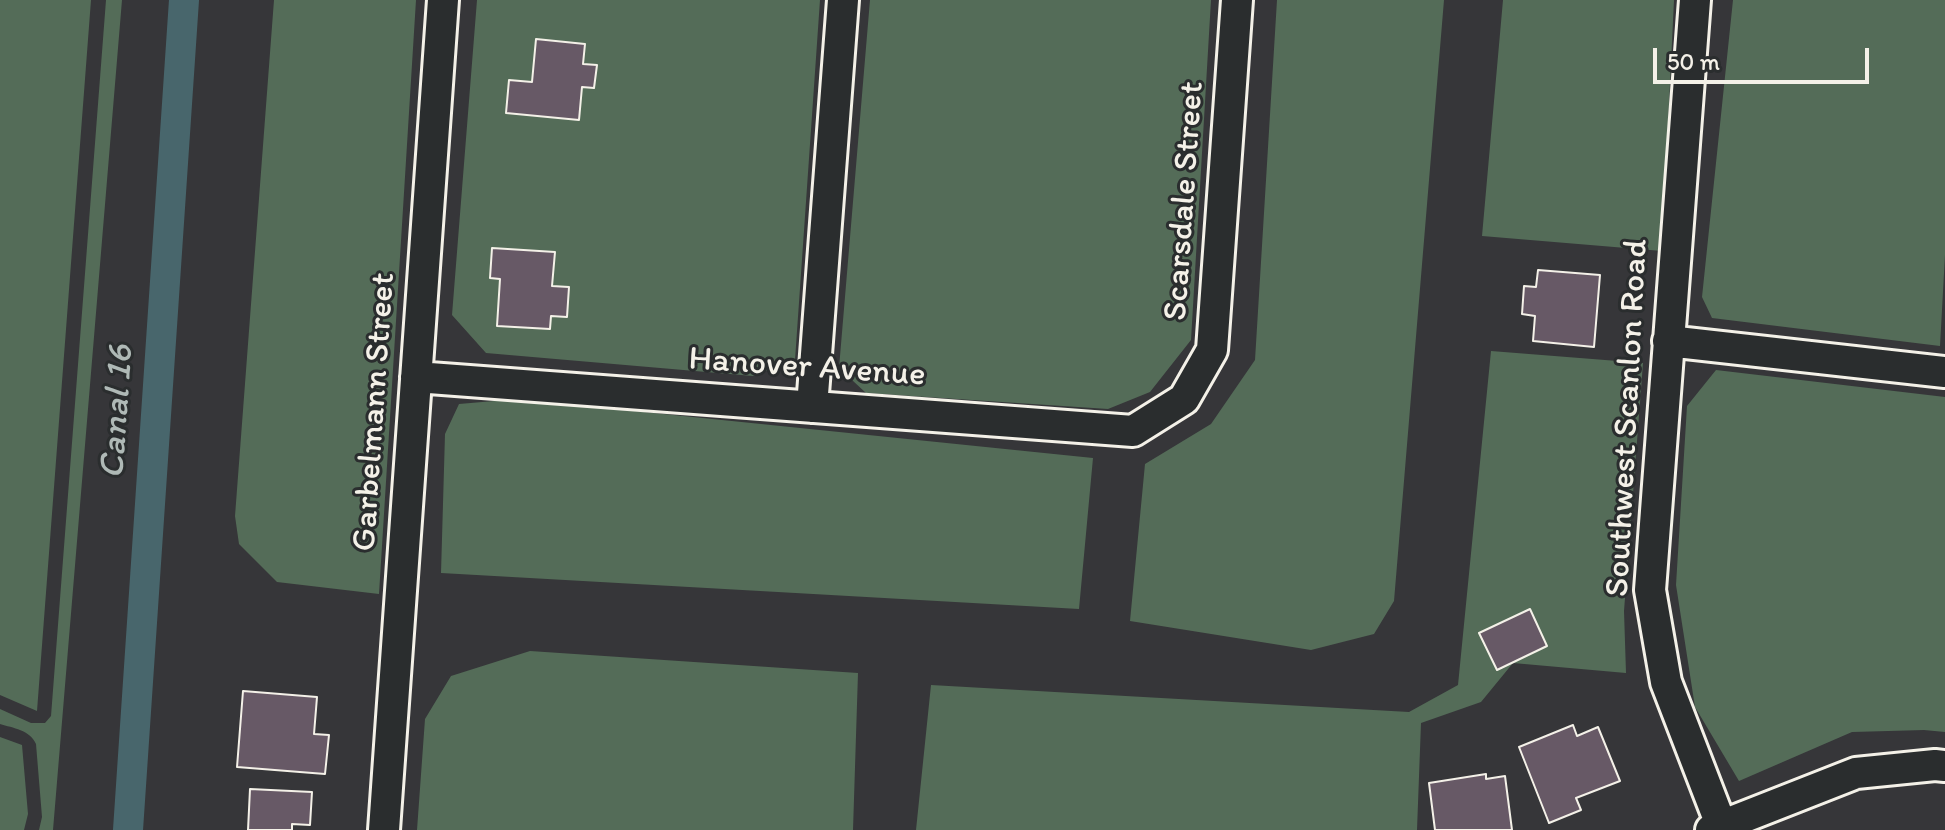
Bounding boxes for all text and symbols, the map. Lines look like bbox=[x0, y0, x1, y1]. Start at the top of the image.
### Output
scale bar bbox=[1657, 32, 1873, 82]
text: 50 m bbox=[1667, 47, 1720, 76]
street label: Scarsdale Street bbox=[1156, 80, 1214, 322]
street label: Southwest Scanlon Road bbox=[1598, 238, 1658, 598]
street label: Garbelmann Street bbox=[345, 271, 405, 553]
street label: Hanover Avenue bbox=[687, 339, 927, 397]
water label: Canal 16 bbox=[92, 344, 144, 480]

